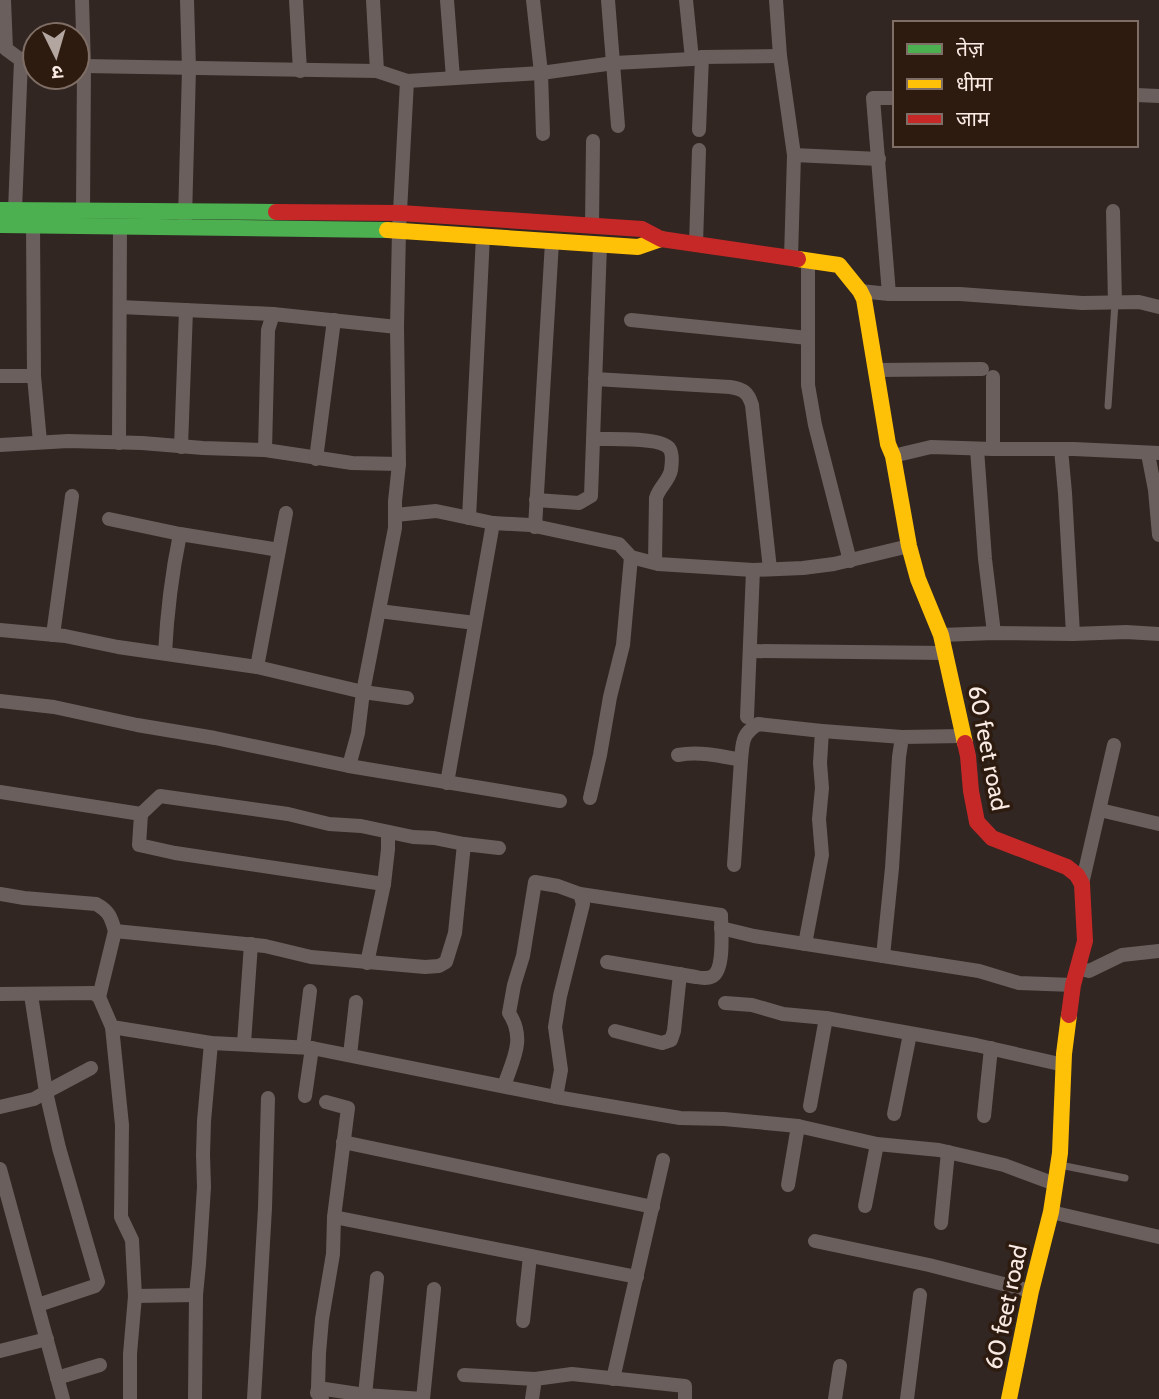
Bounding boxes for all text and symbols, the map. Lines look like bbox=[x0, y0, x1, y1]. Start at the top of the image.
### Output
north arrow bbox=[21, 21, 91, 91]
legend bbox=[893, 21, 1138, 147]
text: तेज़ bbox=[956, 36, 984, 61]
text: उ bbox=[50, 60, 64, 84]
text: धीमा bbox=[956, 71, 993, 96]
text: जाम bbox=[956, 106, 990, 131]
street label: 60 feet road bbox=[962, 683, 1015, 813]
street label: 60 feet road bbox=[978, 1242, 1033, 1372]

